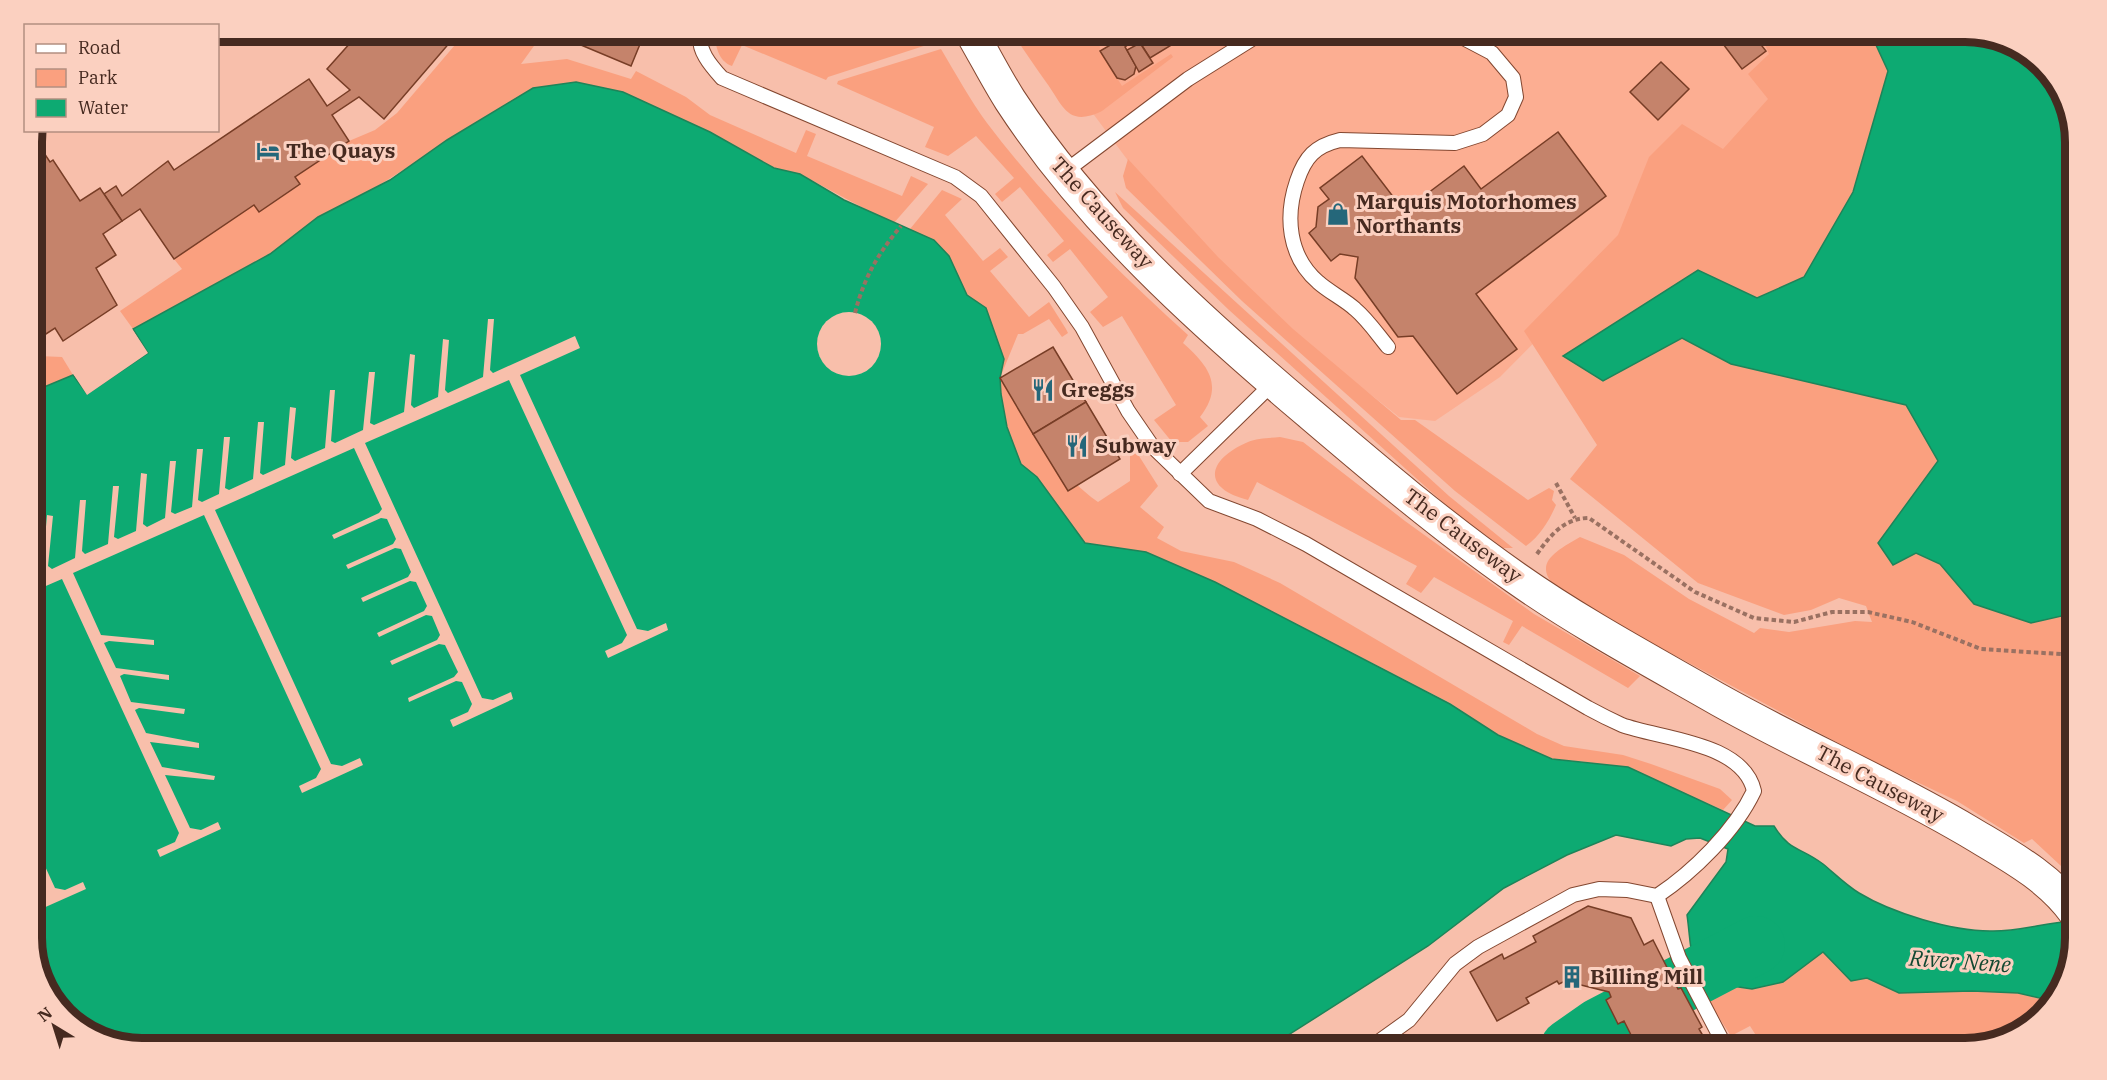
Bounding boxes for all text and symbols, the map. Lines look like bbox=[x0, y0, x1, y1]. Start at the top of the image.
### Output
legend bbox=[24, 24, 219, 132]
text: Road bbox=[78, 36, 121, 59]
text: Park bbox=[78, 66, 118, 89]
text: Water bbox=[78, 96, 128, 119]
place label: The Quays bbox=[286, 136, 395, 164]
hotel icon: The Quays bbox=[255, 138, 281, 164]
street label: The Causeway bbox=[1045, 151, 1161, 275]
place label: Marquis Motorhomes Northants bbox=[1356, 187, 1577, 239]
shop icon: Marquis Motorhomes Northants bbox=[1325, 201, 1351, 227]
place label: Greggs bbox=[1061, 375, 1135, 403]
restaurant icon: Greggs bbox=[1030, 377, 1056, 403]
place label: Subway bbox=[1095, 431, 1176, 459]
restaurant icon: Subway bbox=[1064, 433, 1090, 459]
street label: The Causeway bbox=[1399, 482, 1529, 589]
street label: The Causeway bbox=[1812, 738, 1950, 829]
water label: River Nene bbox=[1907, 942, 2012, 979]
place label: Billing Mill bbox=[1590, 962, 1703, 990]
building icon: Billing Mill bbox=[1559, 964, 1585, 990]
north arrow bbox=[24, 996, 84, 1056]
text: N bbox=[34, 1002, 56, 1026]

